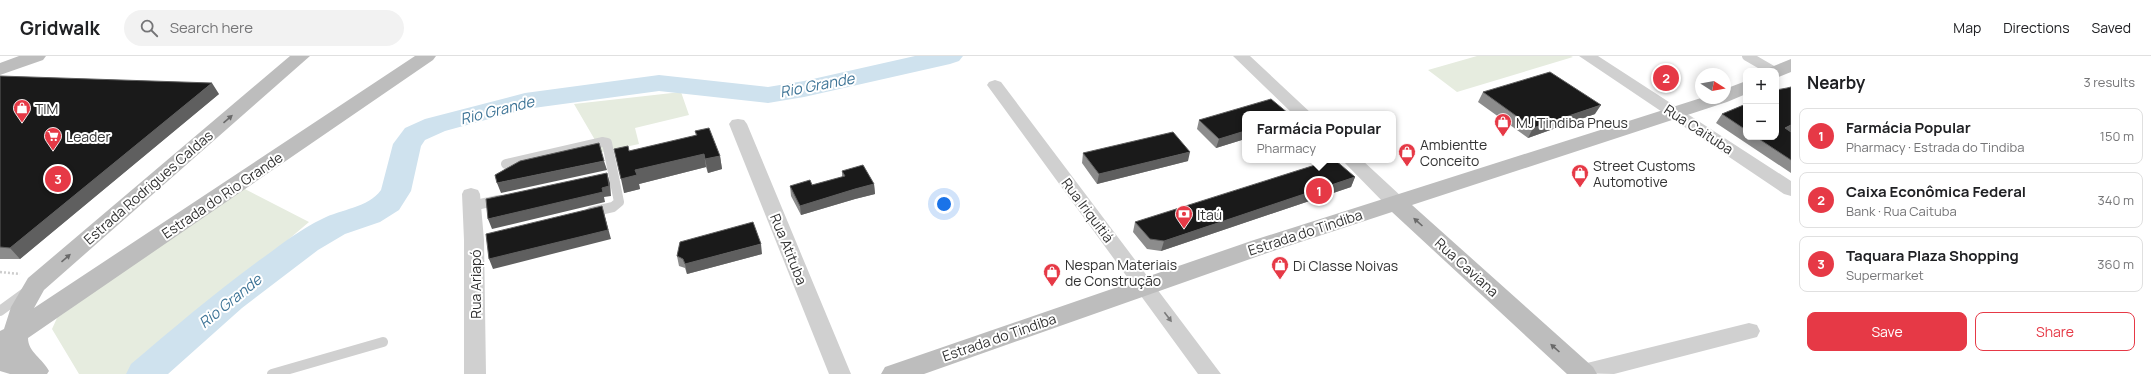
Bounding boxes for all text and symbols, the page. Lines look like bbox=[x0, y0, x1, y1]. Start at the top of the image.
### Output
search box bbox=[124, 10, 404, 46]
text: Gridwalk bbox=[20, 15, 100, 41]
icon: search bbox=[138, 17, 160, 39]
text: Search here bbox=[170, 17, 253, 38]
text: Map bbox=[1953, 18, 1981, 37]
text: Directions bbox=[2003, 18, 2070, 37]
text: Saved bbox=[2092, 18, 2131, 37]
pin: 2 bbox=[1653, 63, 1679, 93]
water label: Rio Grande bbox=[778, 67, 857, 102]
north arrow bbox=[1695, 68, 1731, 104]
map controls bbox=[1743, 68, 1779, 140]
button: + bbox=[1743, 68, 1779, 104]
text: Nearby bbox=[1807, 71, 1865, 94]
text: 3 results bbox=[2083, 73, 2135, 91]
water label: Rio Grande bbox=[458, 90, 537, 129]
shop icon: TIM bbox=[12, 98, 32, 123]
place label: TIM bbox=[35, 99, 58, 118]
street label: Rua Caituba bbox=[1661, 100, 1737, 158]
button: − bbox=[1743, 104, 1779, 140]
popup bbox=[1242, 111, 1396, 163]
shop icon: MJ Tindiba Pneus bbox=[1493, 112, 1513, 137]
place label: MJ Tindiba Pneus bbox=[1516, 113, 1628, 132]
one-way arrow bbox=[223, 114, 233, 124]
text: Farmácia Popular bbox=[1846, 117, 1971, 138]
text: Farmácia Popular bbox=[1257, 118, 1381, 139]
supermarket icon: Leader bbox=[43, 126, 63, 151]
street label: Estrada Rodrigues Caldas bbox=[79, 126, 217, 248]
place label: Leader bbox=[66, 127, 111, 146]
text: 1 bbox=[1818, 127, 1824, 145]
text: 150 m bbox=[2100, 127, 2134, 145]
place label: Ambientte Conceito bbox=[1420, 135, 1487, 170]
text: Pharmacy · Estrada do Tindiba bbox=[1846, 138, 2024, 156]
text: Pharmacy bbox=[1257, 139, 1316, 157]
shop icon: Ambientte Conceito bbox=[1397, 142, 1417, 167]
street label: Estrada do Rio Grande bbox=[158, 147, 286, 243]
place label: Street Customs Automotive bbox=[1593, 156, 1695, 191]
shop icon: Street Customs Automotive bbox=[1570, 163, 1590, 188]
pin: 3 bbox=[45, 164, 71, 194]
street label: Rua Iriquitiá bbox=[1058, 174, 1118, 246]
pin: 1 bbox=[1306, 176, 1332, 206]
text: Caixa Econômica Federal bbox=[1846, 181, 2026, 202]
text: 2 bbox=[1817, 191, 1825, 209]
text: 340 m bbox=[2098, 191, 2134, 209]
your location bbox=[934, 194, 954, 214]
text: Bank · Rua Caituba bbox=[1846, 202, 1957, 220]
bank icon: Itaú bbox=[1174, 204, 1194, 229]
place label: Itaú bbox=[1197, 205, 1222, 224]
street label: Estrada do Tindiba bbox=[1245, 205, 1365, 259]
street label: Rua Atituba bbox=[766, 211, 812, 287]
one-way arrow bbox=[1413, 217, 1423, 227]
street label: Rua Caviana bbox=[1431, 233, 1503, 301]
text: Taquara Plaza Shopping bbox=[1846, 245, 2019, 266]
street label: Rua Ariapó bbox=[466, 249, 485, 319]
one-way arrow bbox=[60, 254, 71, 263]
place label: Nespan Materiais de Construção bbox=[1065, 255, 1177, 290]
shop icon: Di Classe Noivas bbox=[1270, 255, 1290, 280]
text: 3 bbox=[1817, 255, 1825, 273]
text: 360 m bbox=[2097, 255, 2134, 273]
place label: Di Classe Noivas bbox=[1293, 256, 1398, 275]
shop icon: Nespan Materiais de Construção bbox=[1042, 262, 1062, 287]
text: Supermarket bbox=[1846, 266, 1924, 284]
water label: Rio Grande bbox=[194, 268, 267, 333]
street label: Estrada do Tindiba bbox=[940, 309, 1058, 365]
one-way arrow bbox=[1164, 312, 1172, 323]
button: Save bbox=[1807, 312, 1967, 351]
button: Share bbox=[1975, 312, 2135, 351]
one-way arrow bbox=[1550, 343, 1560, 352]

